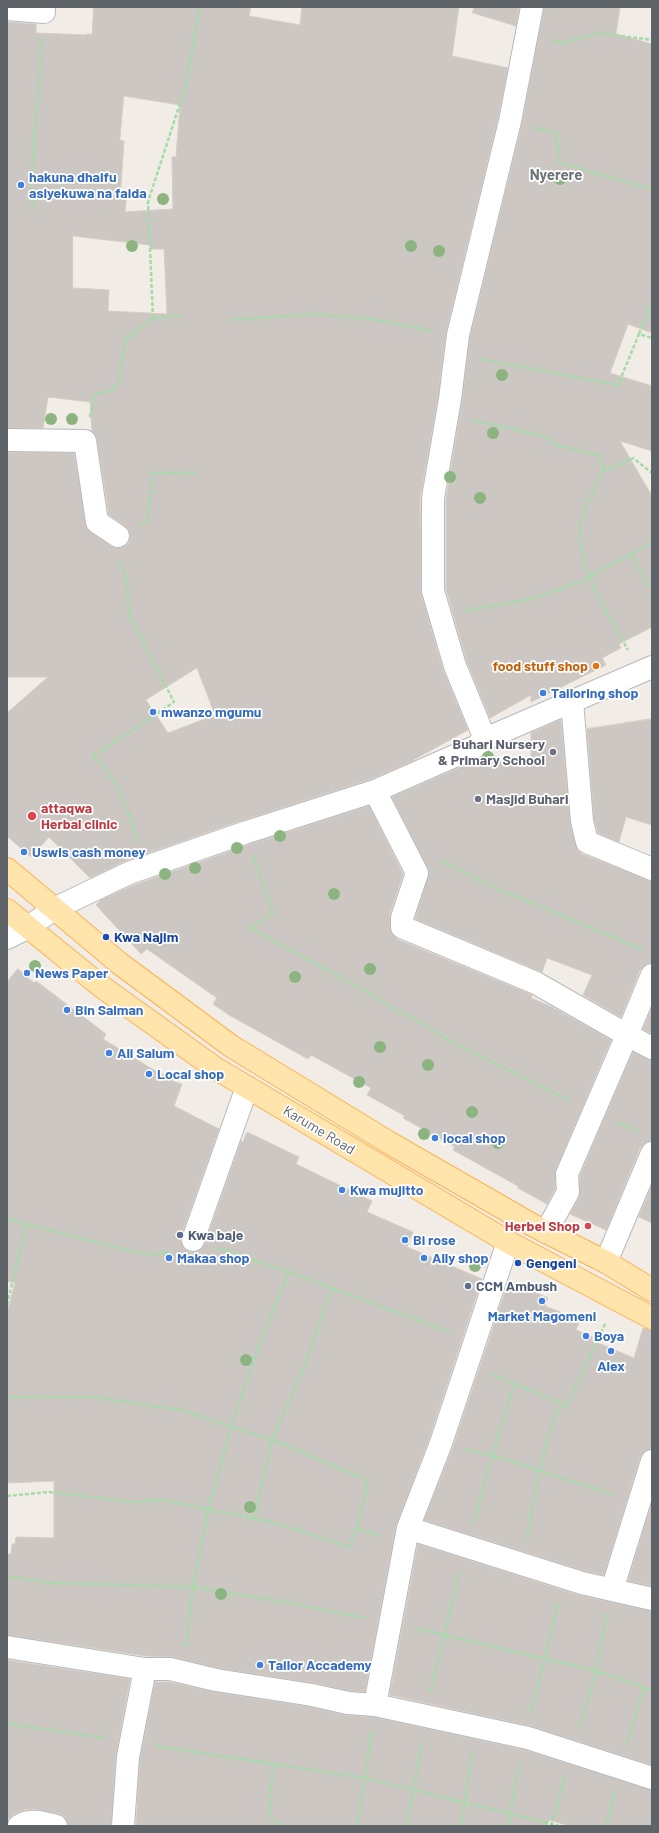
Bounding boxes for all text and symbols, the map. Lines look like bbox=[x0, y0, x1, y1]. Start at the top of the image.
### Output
district label: Nyerere bbox=[530, 166, 582, 184]
place label: hakuna dhaifu asiyekuwa na faida bbox=[29, 169, 147, 202]
marker: hakuna dhaifu asiyekuwa na faida bbox=[16, 180, 26, 190]
place label: food stuff shop bbox=[493, 658, 588, 674]
marker: food stuff shop bbox=[591, 661, 601, 671]
place label: Tailoring shop bbox=[551, 685, 638, 701]
marker: Tailoring shop bbox=[538, 688, 548, 698]
place label: mwanzo mgumu bbox=[161, 704, 261, 720]
marker: mwanzo mgumu bbox=[148, 707, 158, 717]
place label: Buhari Nursery & Primary School bbox=[438, 736, 545, 768]
marker: Buhari Nursery & Primary School bbox=[548, 747, 558, 757]
place label: Masjid Buhari bbox=[486, 791, 568, 807]
marker: Masjid Buhari bbox=[473, 794, 483, 804]
place label: attaqwa Herbal clinic bbox=[41, 800, 118, 832]
marker: attaqwa Herbal clinic bbox=[26, 810, 38, 822]
place label: Uswis cash money bbox=[32, 844, 145, 860]
marker: Uswis cash money bbox=[19, 847, 29, 857]
place label: Kwa Najim bbox=[114, 929, 178, 945]
marker: Kwa Najim bbox=[101, 932, 111, 942]
place label: News Paper bbox=[35, 965, 108, 981]
marker: News Paper bbox=[22, 968, 32, 978]
place label: Bin Salman bbox=[75, 1002, 144, 1018]
marker: Bin Salman bbox=[62, 1005, 72, 1015]
place label: Ali Salum bbox=[117, 1045, 175, 1061]
marker: Ali Salum bbox=[104, 1048, 114, 1058]
place label: Local shop bbox=[157, 1066, 224, 1082]
marker: Local shop bbox=[144, 1069, 154, 1079]
street label: Karume Road bbox=[280, 1102, 358, 1158]
place label: local shop bbox=[443, 1130, 506, 1146]
marker: local shop bbox=[430, 1133, 440, 1143]
place label: Kwa mujitto bbox=[350, 1182, 424, 1198]
marker: Kwa mujitto bbox=[337, 1185, 347, 1195]
place label: Herbel Shop bbox=[505, 1218, 580, 1234]
marker: Herbel Shop bbox=[583, 1221, 593, 1231]
place label: Kwa baje bbox=[188, 1227, 243, 1243]
marker: Kwa baje bbox=[175, 1230, 185, 1240]
place label: Bi rose bbox=[413, 1232, 456, 1248]
marker: Bi rose bbox=[400, 1235, 410, 1245]
place label: Makaa shop bbox=[177, 1250, 250, 1266]
place label: Ally shop bbox=[432, 1250, 488, 1266]
marker: Makaa shop bbox=[164, 1253, 174, 1263]
marker: Ally shop bbox=[419, 1253, 429, 1263]
place label: Gengeni bbox=[526, 1255, 577, 1271]
marker: Gengeni bbox=[513, 1258, 523, 1268]
place label: CCM Ambush bbox=[476, 1278, 557, 1294]
marker: CCM Ambush bbox=[463, 1281, 473, 1291]
marker: Market Magomeni bbox=[537, 1296, 547, 1306]
place label: Market Magomeni bbox=[488, 1308, 596, 1324]
place label: Boya bbox=[594, 1328, 624, 1344]
marker: Boya bbox=[581, 1331, 591, 1341]
marker: Alex bbox=[606, 1346, 616, 1356]
place label: Alex bbox=[597, 1358, 625, 1374]
place label: Tailor Accademy bbox=[268, 1657, 372, 1673]
marker: Tailor Accademy bbox=[255, 1660, 265, 1670]

